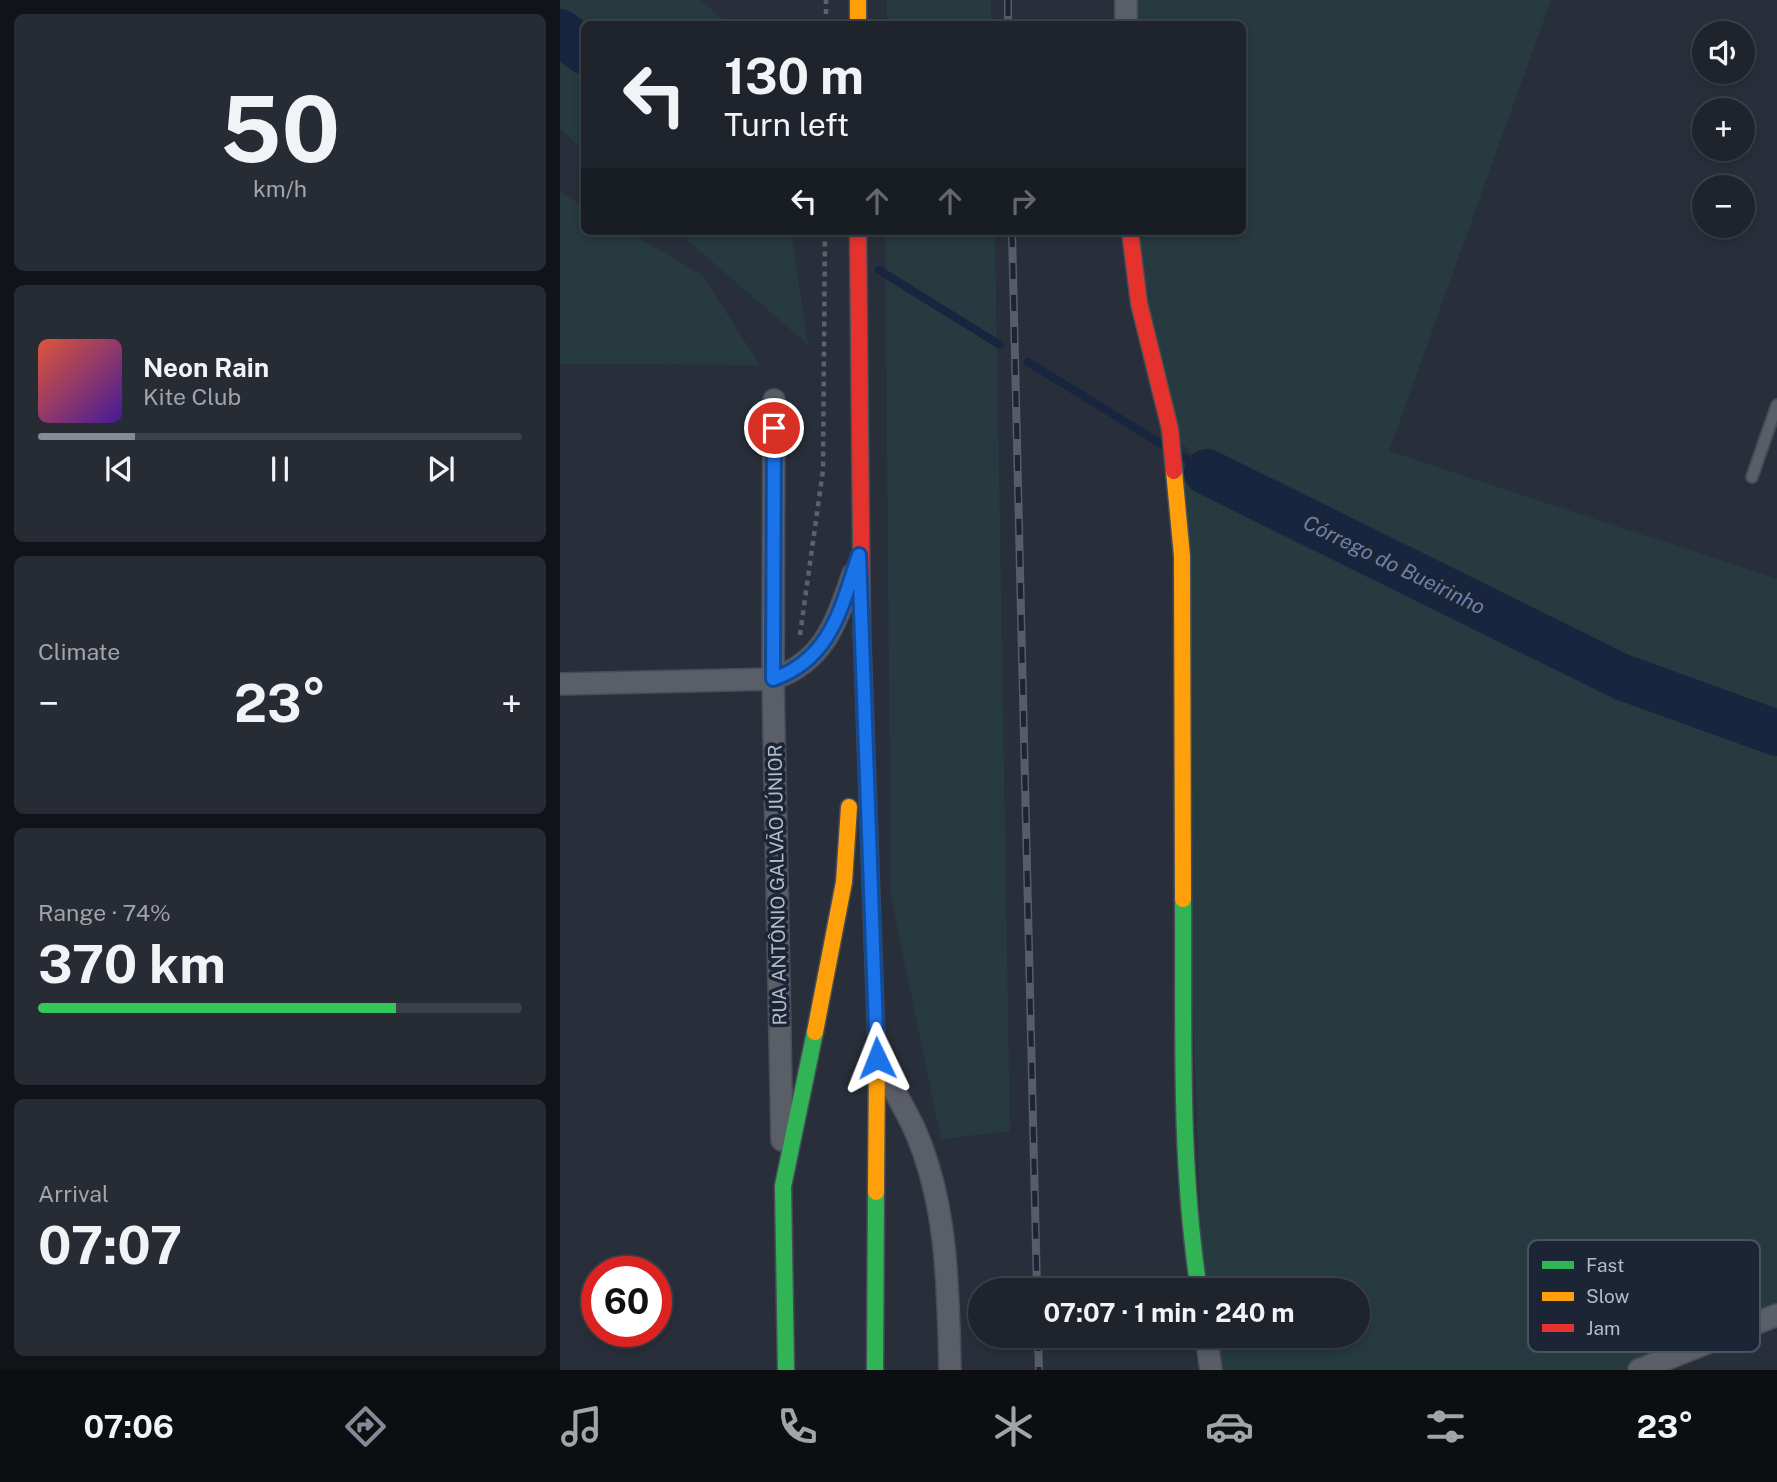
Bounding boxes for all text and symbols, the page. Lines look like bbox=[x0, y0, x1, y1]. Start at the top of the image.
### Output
map controls bbox=[1692, 21, 1755, 238]
button: sound bbox=[1692, 21, 1755, 84]
text: 130 m bbox=[724, 47, 864, 105]
icon: left bbox=[609, 49, 700, 140]
text: 50 bbox=[220, 76, 340, 182]
button: + bbox=[1692, 98, 1755, 161]
text: Turn left bbox=[724, 106, 849, 143]
text: km/h bbox=[253, 175, 307, 202]
button: − bbox=[1692, 175, 1755, 238]
icon: left bbox=[785, 182, 823, 220]
icon: ahead bbox=[858, 182, 896, 220]
icon: ahead bbox=[931, 182, 969, 220]
icon: right bbox=[1004, 182, 1042, 220]
text: Neon Rain bbox=[143, 352, 269, 383]
text: Kite Club bbox=[143, 383, 241, 410]
pin bbox=[744, 398, 804, 458]
icon: arrive bbox=[755, 409, 793, 447]
icon: previous bbox=[100, 450, 138, 488]
icon: pause bbox=[261, 450, 299, 488]
icon: next bbox=[422, 450, 460, 488]
water label: Córrego do Bueirinho bbox=[1299, 510, 1489, 619]
text: Climate bbox=[38, 638, 120, 665]
text: 23° bbox=[234, 673, 326, 734]
text: − bbox=[38, 681, 59, 726]
text: + bbox=[501, 681, 522, 726]
street label: RUA ANTÔNIO GALVÃO JÚNIOR bbox=[764, 744, 790, 1026]
text: Range · 74% bbox=[38, 899, 171, 926]
text: 370 km bbox=[38, 934, 226, 995]
position arrow bbox=[840, 1021, 914, 1095]
text: Arrival bbox=[38, 1180, 109, 1207]
text: 07:07 bbox=[38, 1215, 182, 1276]
legend bbox=[1528, 1240, 1760, 1352]
text: Fast bbox=[1586, 1254, 1624, 1276]
speed limit sign: 60 bbox=[581, 1256, 672, 1347]
text: Slow bbox=[1586, 1285, 1630, 1307]
text: 07:07 · 1 min · 240 m bbox=[1043, 1297, 1295, 1328]
text: Jam bbox=[1586, 1317, 1620, 1339]
icon: directions bbox=[341, 1402, 390, 1451]
icon: music bbox=[557, 1402, 606, 1451]
icon: phone bbox=[773, 1402, 822, 1451]
icon: climate bbox=[989, 1402, 1038, 1451]
icon: car bbox=[1205, 1402, 1254, 1451]
icon: filters bbox=[1421, 1402, 1470, 1451]
text: 07:06 bbox=[83, 1408, 174, 1445]
text: 23° bbox=[1637, 1408, 1693, 1445]

